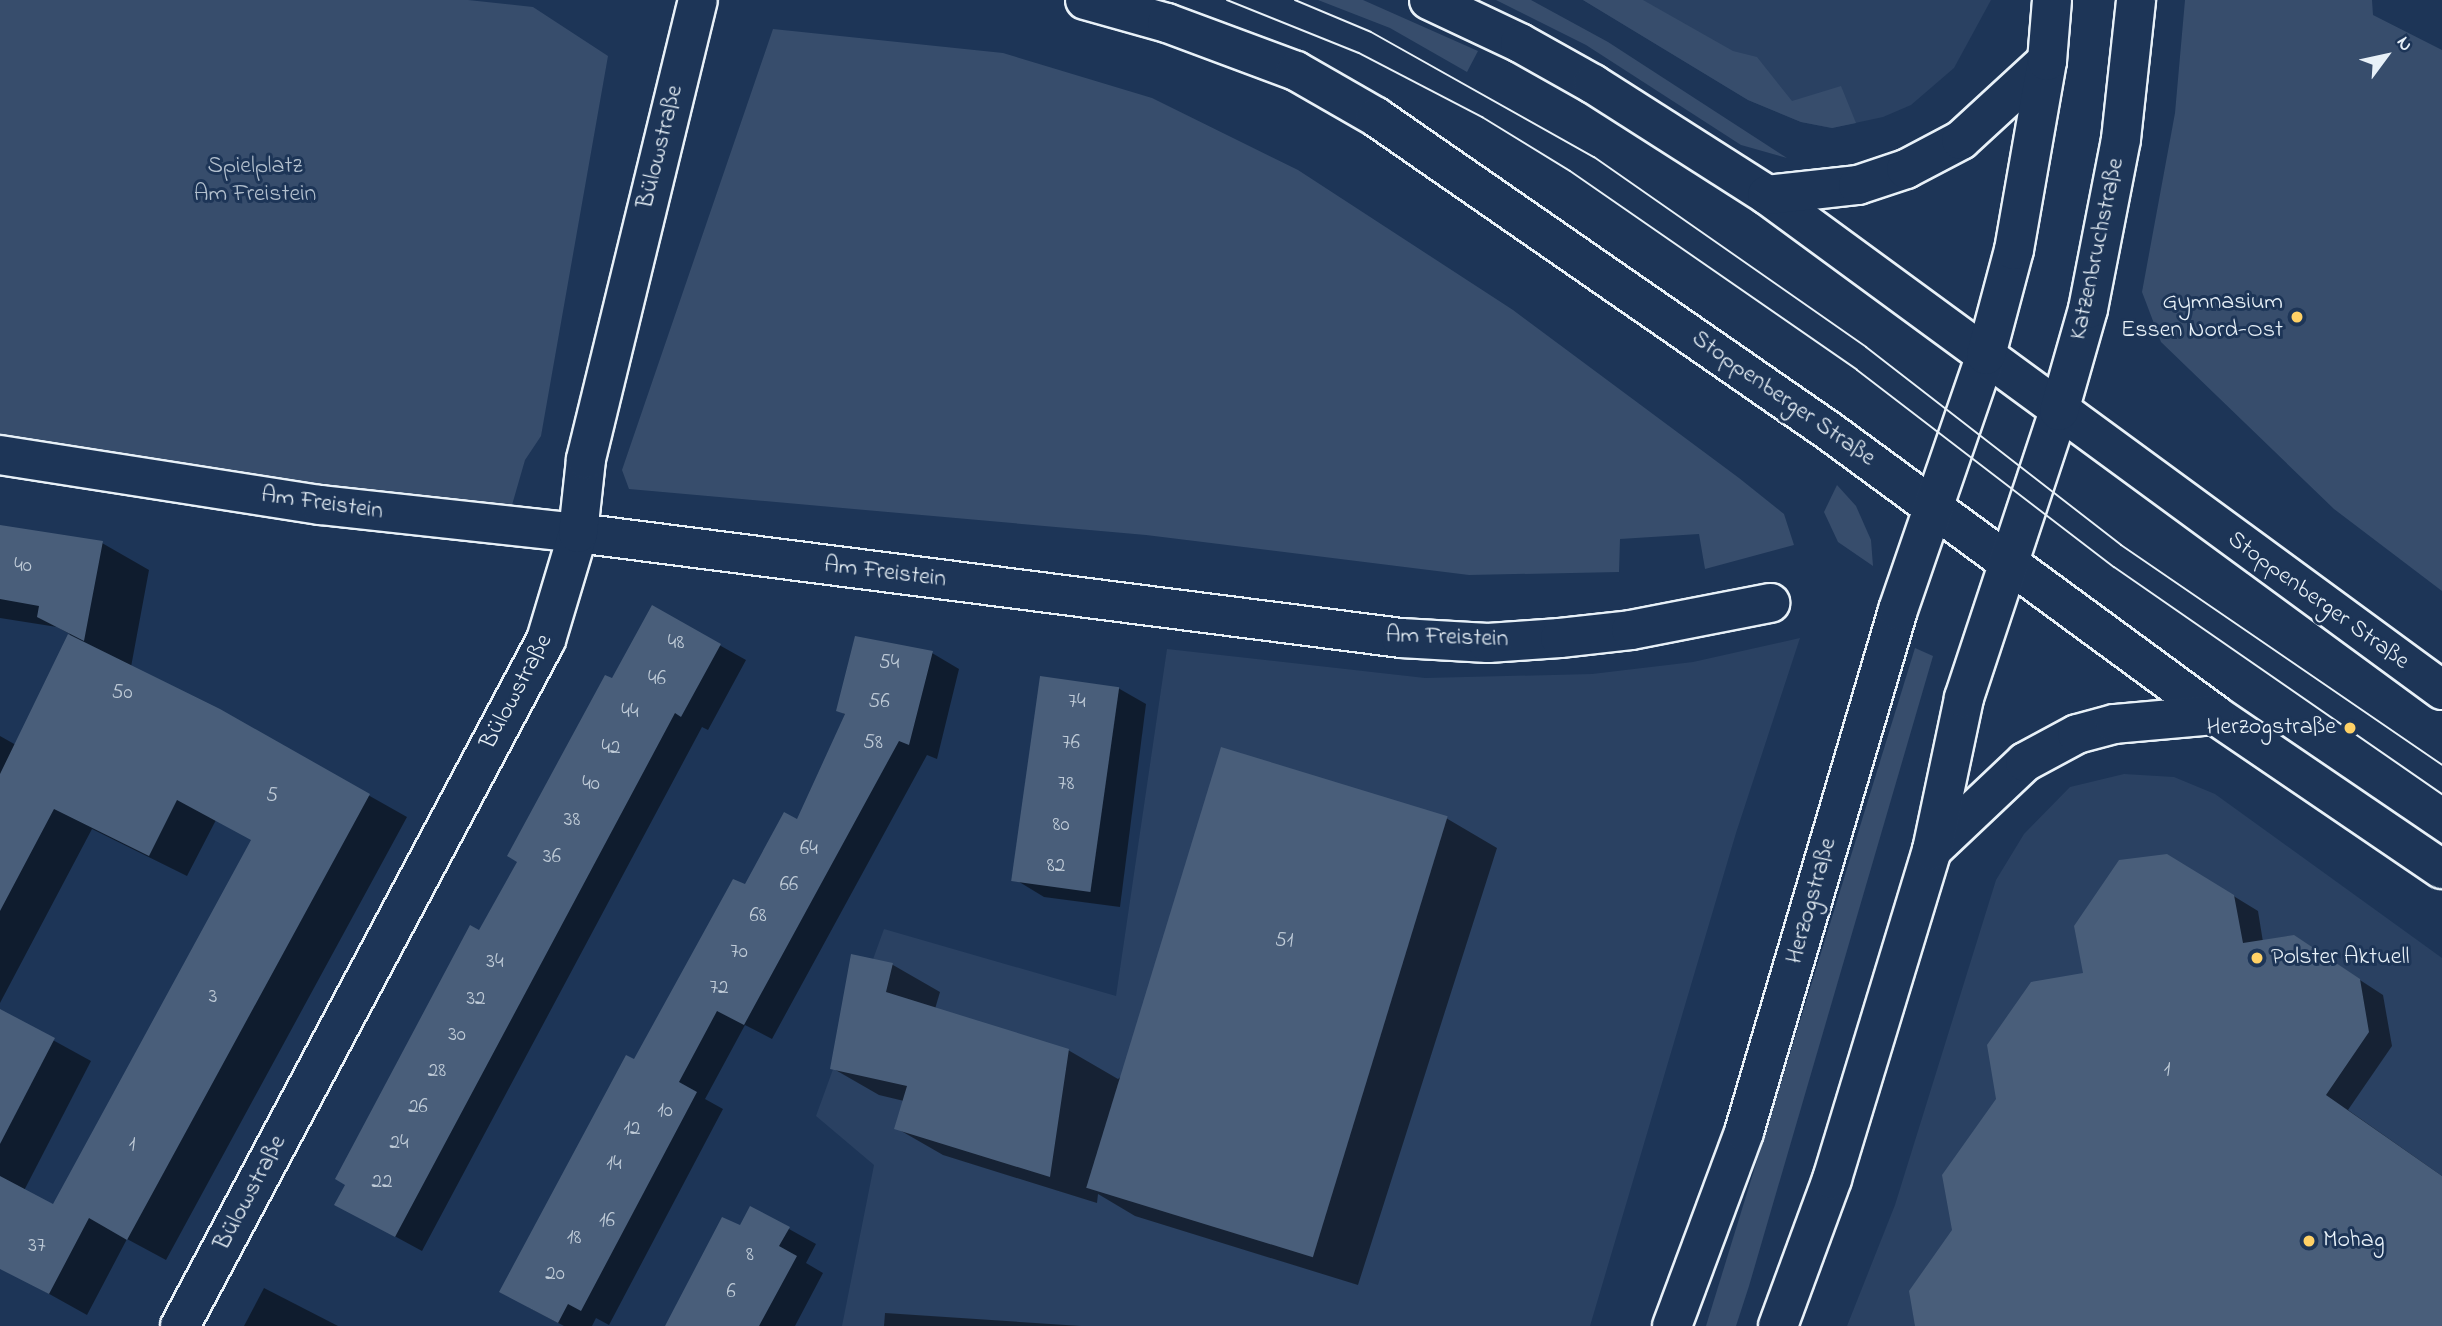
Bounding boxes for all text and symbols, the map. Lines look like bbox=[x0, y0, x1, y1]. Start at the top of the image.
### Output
north arrow bbox=[2351, 21, 2421, 91]
text: N bbox=[2389, 32, 2419, 57]
street label: Bülowstraße bbox=[632, 82, 690, 212]
park label: Spielplatz Am Freistein bbox=[194, 153, 316, 209]
street label: Katzenbruchstraße bbox=[2065, 155, 2131, 343]
place label: Gymnasium Essen Nord-Ost bbox=[2121, 289, 2283, 345]
marker: Gymnasium Essen Nord-Ost bbox=[2289, 309, 2305, 325]
street label: Stoppenberger Straße bbox=[1686, 325, 1880, 473]
street label: Am Freistein bbox=[259, 481, 385, 527]
street label: Stoppenberger Straße bbox=[2221, 525, 2415, 677]
street label: Am Freistein bbox=[822, 551, 948, 595]
house number: 40 bbox=[14, 553, 32, 579]
street label: Am Freistein bbox=[1385, 621, 1509, 655]
street label: Bülowstraße bbox=[475, 630, 559, 754]
house number: 48 bbox=[668, 630, 684, 656]
house number: 54 bbox=[879, 650, 899, 676]
house number: 46 bbox=[648, 666, 666, 692]
house number: 50 bbox=[111, 680, 133, 706]
house number: 56 bbox=[868, 689, 890, 715]
house number: 74 bbox=[1068, 689, 1086, 715]
house number: 44 bbox=[621, 699, 639, 725]
place label: Herzogstraße bbox=[2207, 714, 2336, 742]
marker: Herzogstraße bbox=[2342, 720, 2358, 736]
house number: 58 bbox=[863, 730, 883, 756]
house number: 76 bbox=[1062, 730, 1080, 756]
house number: 42 bbox=[601, 735, 621, 761]
house number: 40 bbox=[582, 771, 600, 797]
house number: 78 bbox=[1058, 771, 1074, 797]
house number: 5 bbox=[266, 783, 278, 809]
house number: 38 bbox=[564, 807, 580, 833]
house number: 80 bbox=[1053, 812, 1069, 838]
street label: Herzogstraße bbox=[1780, 835, 1844, 967]
house number: 64 bbox=[800, 836, 818, 862]
house number: 36 bbox=[543, 844, 561, 870]
house number: 82 bbox=[1047, 853, 1065, 879]
house number: 66 bbox=[780, 872, 798, 898]
house number: 68 bbox=[749, 903, 767, 929]
house number: 51 bbox=[1275, 928, 1293, 954]
house number: 70 bbox=[730, 939, 748, 965]
place label: Polster Aktuell bbox=[2271, 944, 2410, 972]
house number: 34 bbox=[486, 949, 504, 975]
marker: Polster Aktuell bbox=[2249, 950, 2265, 966]
house number: 72 bbox=[709, 975, 729, 1001]
house number: 3 bbox=[209, 984, 217, 1010]
house number: 32 bbox=[466, 986, 486, 1012]
house number: 30 bbox=[448, 1022, 466, 1048]
house number: 1 bbox=[2164, 1057, 2170, 1083]
house number: 28 bbox=[428, 1058, 446, 1084]
house number: 26 bbox=[408, 1094, 428, 1120]
house number: 10 bbox=[657, 1098, 673, 1124]
house number: 12 bbox=[623, 1116, 641, 1142]
house number: 24 bbox=[389, 1130, 409, 1156]
street label: Bülowstraße bbox=[209, 1131, 293, 1255]
house number: 1 bbox=[129, 1132, 135, 1158]
house number: 14 bbox=[606, 1151, 622, 1177]
house number: 22 bbox=[372, 1169, 392, 1195]
house number: 16 bbox=[599, 1208, 615, 1234]
house number: 18 bbox=[567, 1225, 581, 1251]
place label: Mohag bbox=[2323, 1227, 2384, 1255]
house number: 37 bbox=[28, 1233, 46, 1259]
marker: Mohag bbox=[2301, 1233, 2317, 1249]
house number: 8 bbox=[746, 1242, 754, 1268]
house number: 20 bbox=[545, 1261, 565, 1287]
house number: 6 bbox=[726, 1279, 736, 1305]

